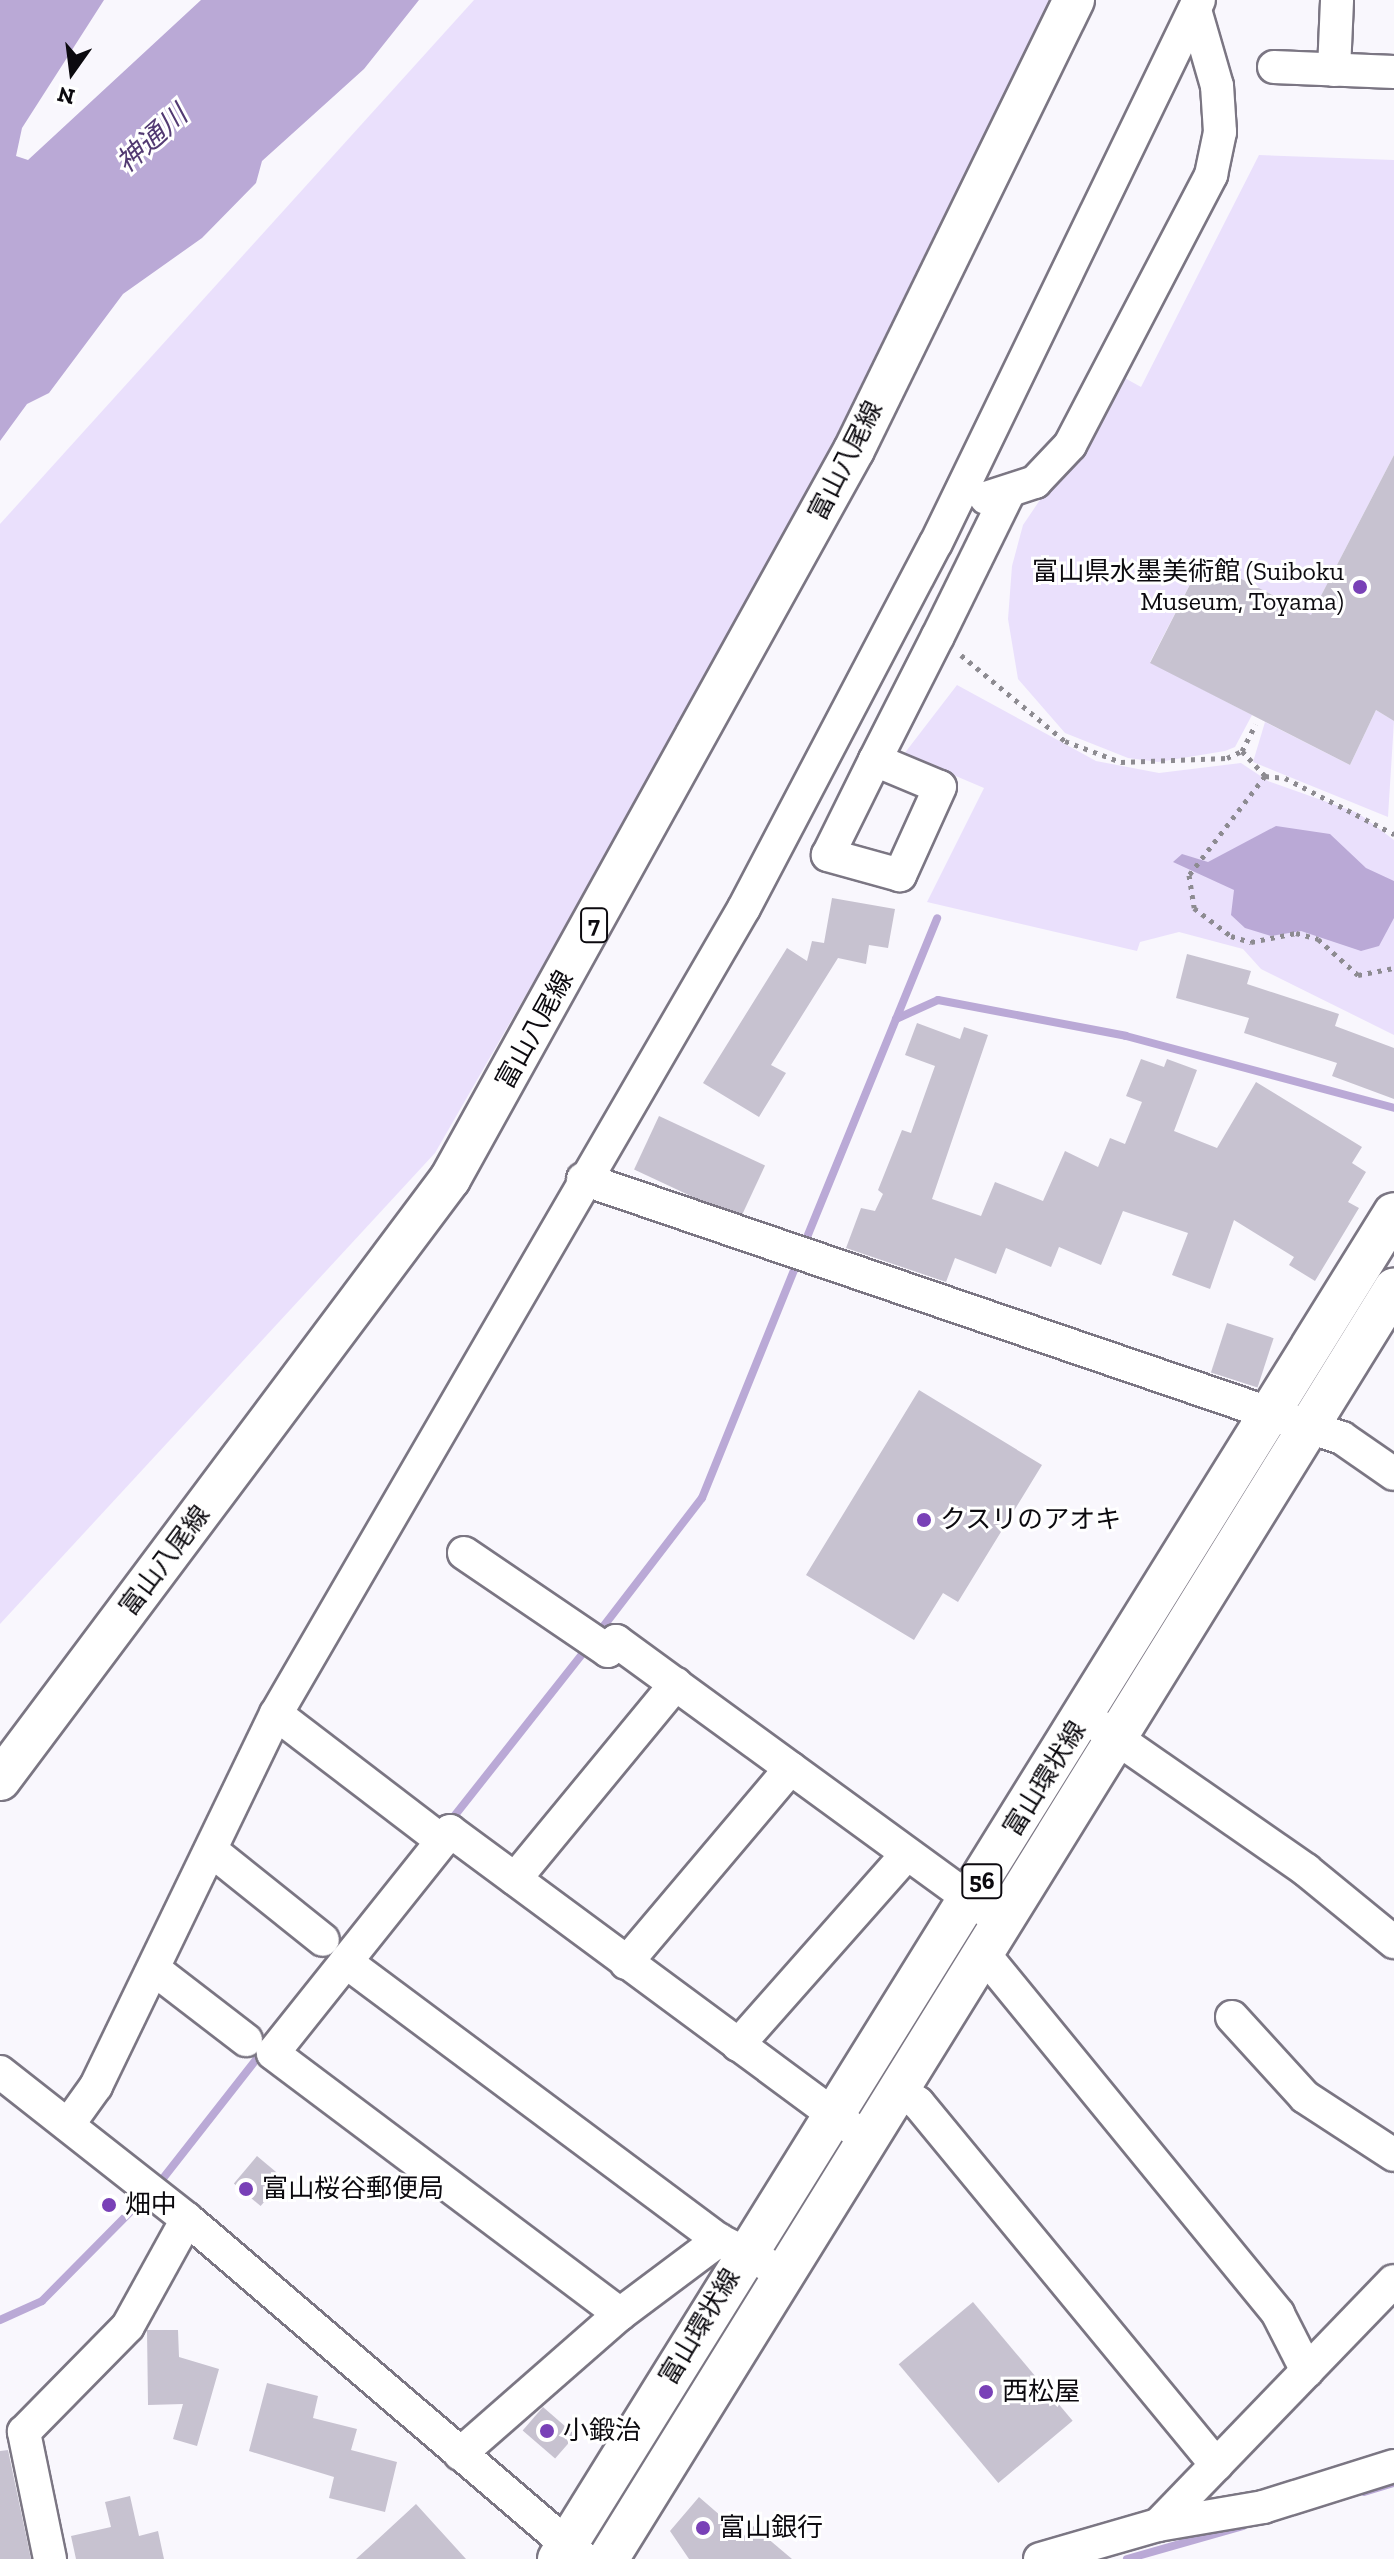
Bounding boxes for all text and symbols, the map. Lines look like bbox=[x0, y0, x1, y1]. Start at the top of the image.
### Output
north arrow bbox=[32, 32, 112, 112]
text: N bbox=[55, 81, 77, 111]
water label: 神通川 bbox=[110, 98, 194, 180]
street label: 富山八尾線 bbox=[803, 396, 889, 526]
place label: 富山県水墨美術館 (Suiboku Museum, Toyama) bbox=[1032, 556, 1344, 618]
marker: 富山県水墨美術館 (Suiboku Museum, Toyama) bbox=[1351, 578, 1369, 596]
road number: 7 bbox=[580, 905, 608, 945]
street label: 富山八尾線 bbox=[490, 966, 580, 1094]
street label: 富山八尾線 bbox=[113, 1500, 217, 1622]
place label: クスリのアオキ bbox=[940, 1504, 1122, 1536]
marker: クスリのアオキ bbox=[915, 1511, 933, 1529]
street label: 富山環状線 bbox=[997, 1716, 1093, 1842]
road number: 56 bbox=[960, 1861, 1004, 1901]
place label: 富山桜谷郵便局 bbox=[262, 2173, 444, 2205]
marker: 富山桜谷郵便局 bbox=[237, 2180, 255, 2198]
place label: 畑中 bbox=[125, 2189, 177, 2221]
marker: 畑中 bbox=[100, 2196, 118, 2214]
street label: 富山環状線 bbox=[653, 2263, 747, 2391]
place label: 西松屋 bbox=[1002, 2376, 1080, 2408]
marker: 西松屋 bbox=[977, 2383, 995, 2401]
place label: 小鍛治 bbox=[563, 2415, 641, 2447]
marker: 小鍛治 bbox=[538, 2422, 556, 2440]
place label: 富山銀行 bbox=[719, 2512, 823, 2544]
marker: 富山銀行 bbox=[694, 2519, 712, 2537]

